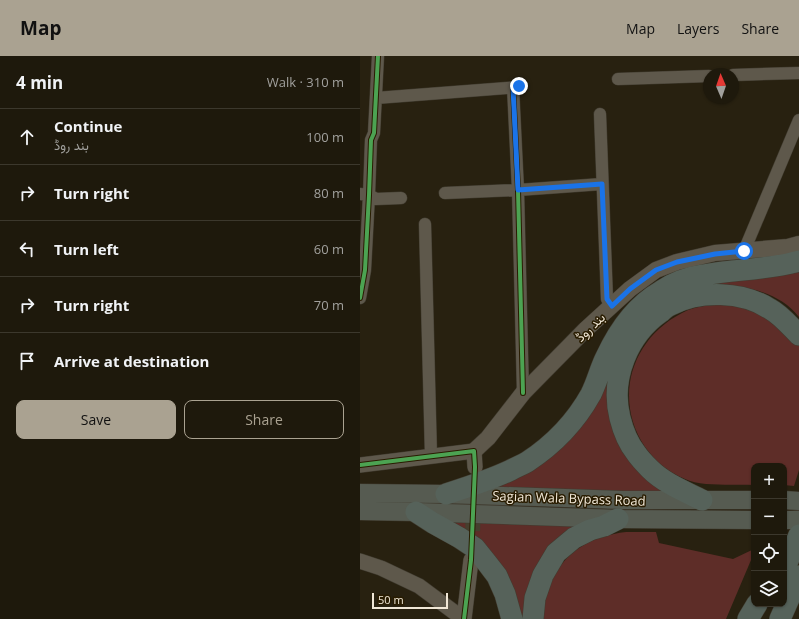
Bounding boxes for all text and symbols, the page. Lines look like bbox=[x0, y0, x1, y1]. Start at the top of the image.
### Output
text: Map bbox=[20, 15, 61, 41]
text: Map bbox=[626, 19, 655, 38]
text: Layers bbox=[677, 19, 719, 38]
text: Share bbox=[741, 19, 779, 38]
north arrow bbox=[703, 68, 739, 104]
text: 4 min bbox=[16, 71, 63, 94]
text: Walk · 310 m bbox=[267, 73, 344, 91]
route end bbox=[510, 77, 528, 95]
text: Continue bbox=[54, 116, 122, 136]
icon: ahead bbox=[16, 126, 38, 148]
text: 100 m bbox=[306, 128, 344, 146]
text: بند روڈ bbox=[54, 136, 89, 154]
icon: right bbox=[16, 182, 38, 204]
text: Turn right bbox=[54, 183, 129, 203]
text: 80 m bbox=[314, 184, 344, 202]
icon: left bbox=[16, 238, 38, 260]
text: Turn left bbox=[54, 239, 119, 259]
text: 60 m bbox=[314, 240, 344, 258]
route start bbox=[735, 242, 753, 260]
icon: right bbox=[16, 294, 38, 316]
text: Turn right bbox=[54, 295, 129, 315]
text: 70 m bbox=[314, 296, 344, 314]
street label: بند روڈ bbox=[571, 308, 609, 346]
icon: arrive bbox=[16, 350, 38, 372]
text: Arrive at destination bbox=[54, 351, 209, 371]
button: Save bbox=[16, 400, 176, 439]
button: Share bbox=[184, 400, 344, 439]
map controls bbox=[751, 463, 787, 607]
button: + bbox=[751, 463, 787, 499]
street label: Sagian Wala Bypass Road bbox=[492, 486, 646, 510]
button: − bbox=[751, 499, 787, 535]
button: locate bbox=[751, 535, 787, 571]
button: layers bbox=[751, 571, 787, 607]
scale bar bbox=[372, 591, 448, 610]
text: 50 m bbox=[378, 592, 404, 607]

